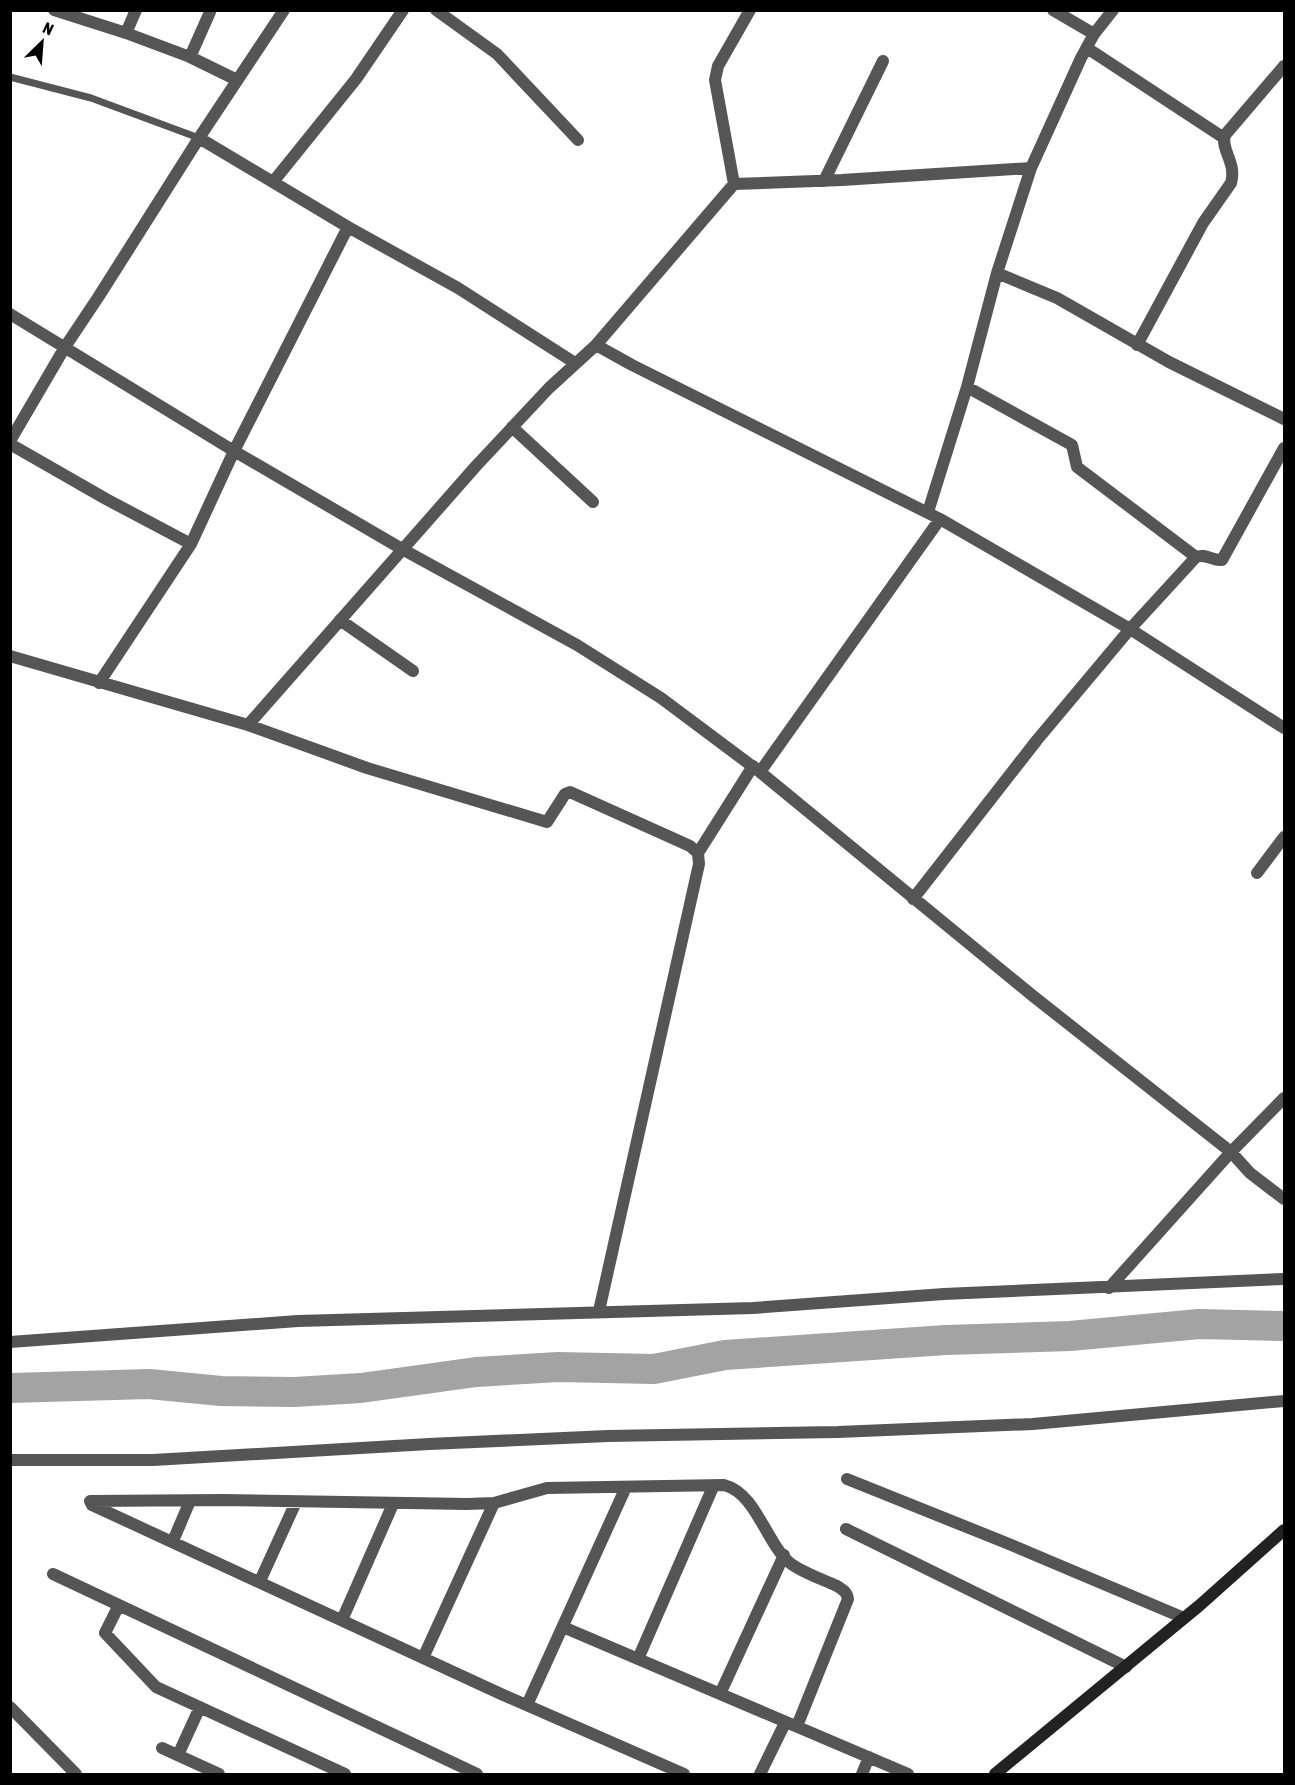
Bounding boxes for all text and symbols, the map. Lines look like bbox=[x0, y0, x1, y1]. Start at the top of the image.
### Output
north arrow bbox=[12, 12, 72, 72]
text: N bbox=[40, 18, 56, 39]

